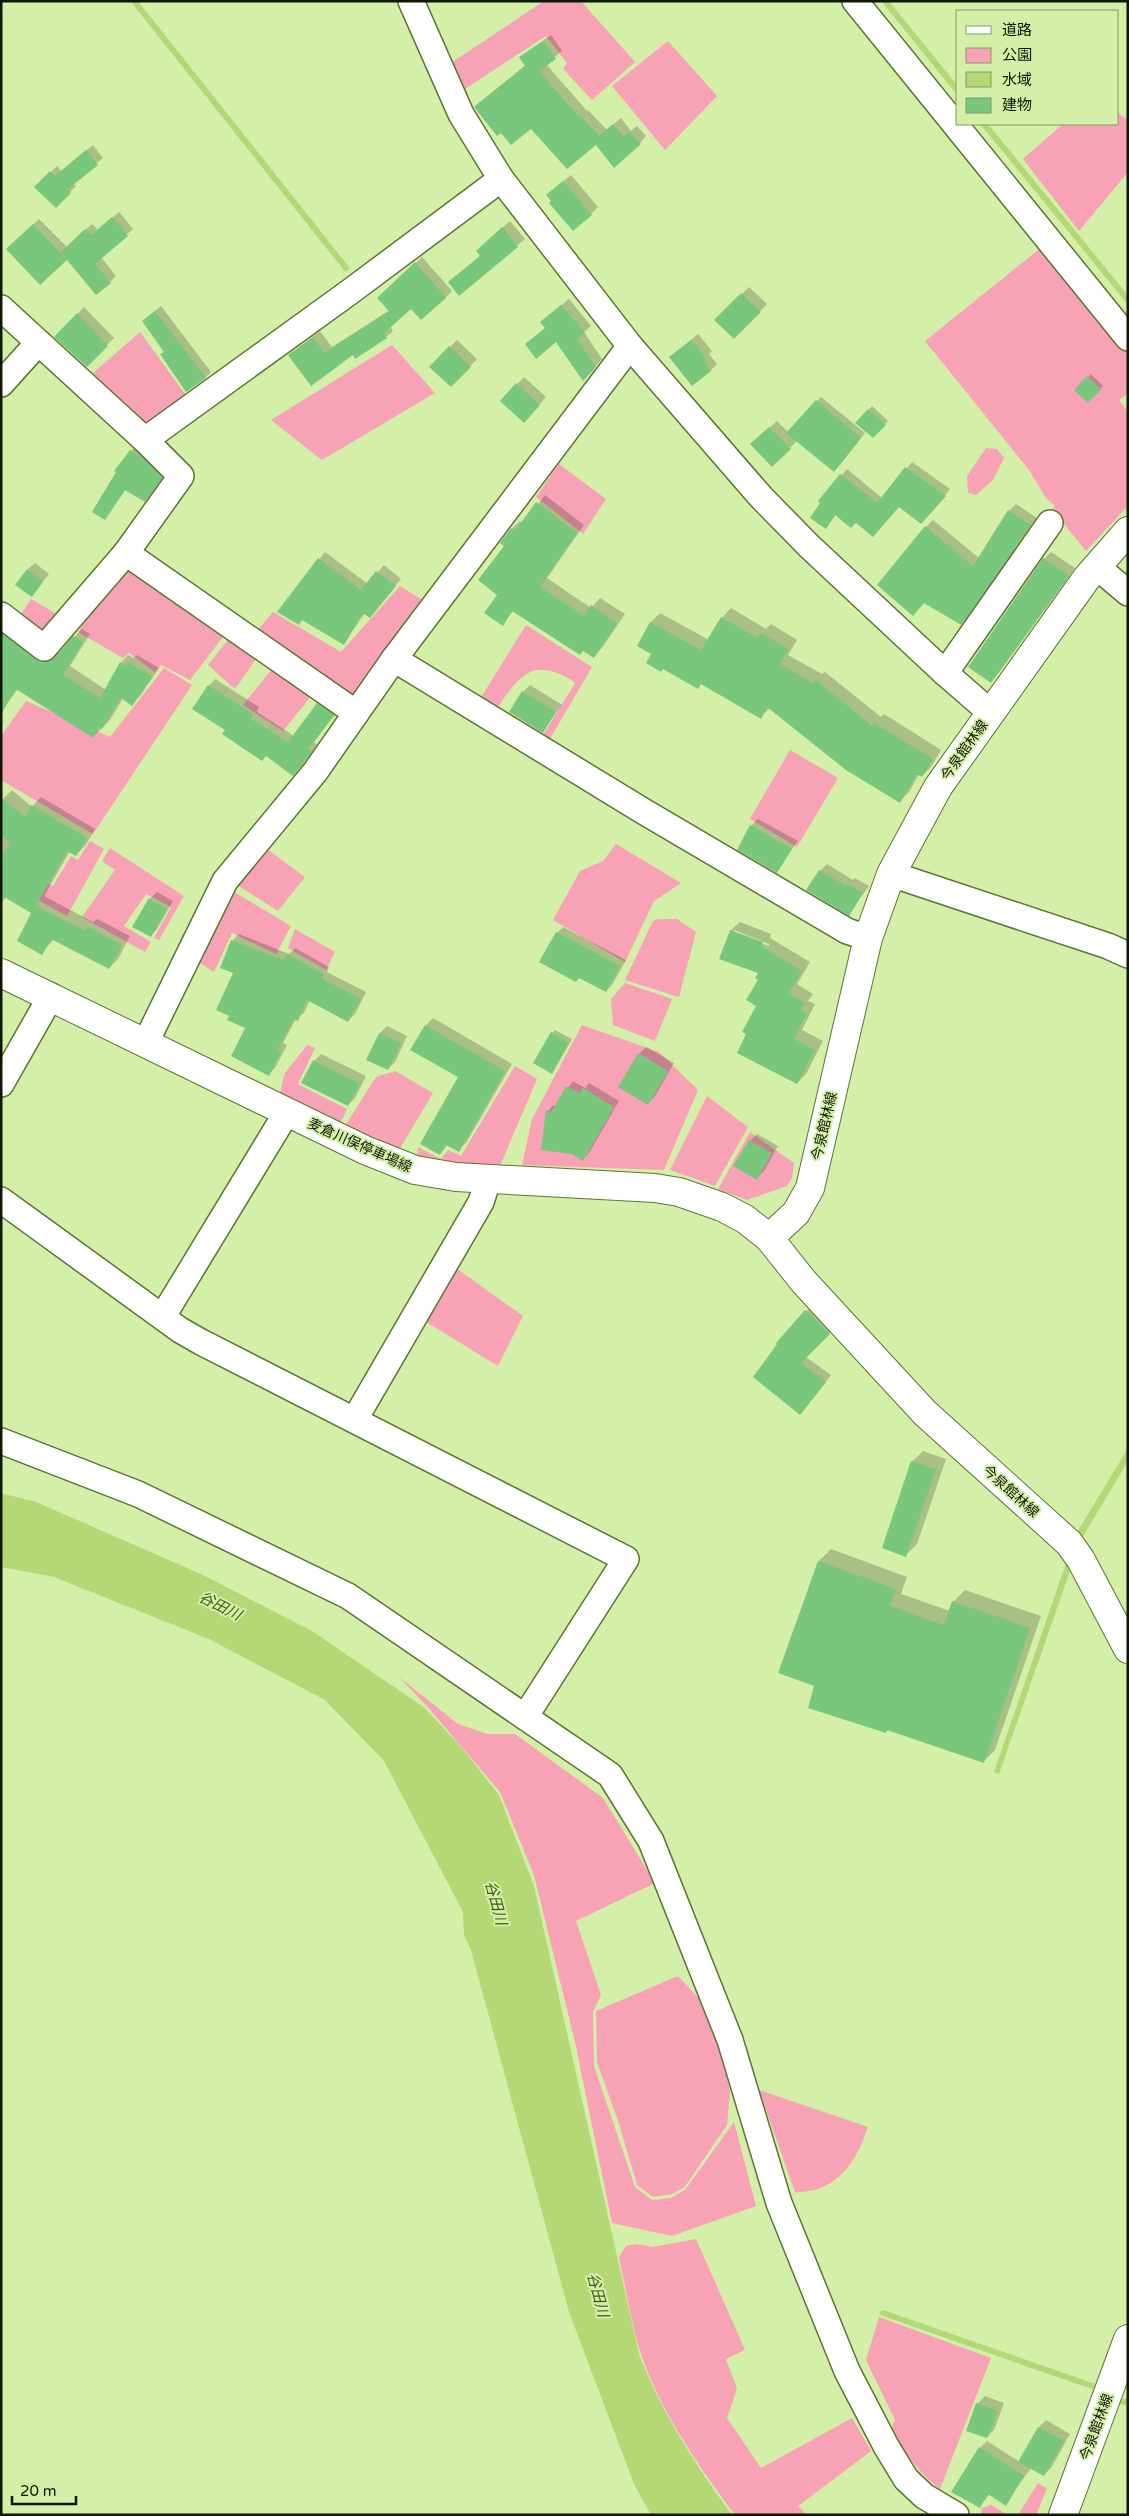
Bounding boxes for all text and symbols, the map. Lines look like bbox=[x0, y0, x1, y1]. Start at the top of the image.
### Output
legend bbox=[956, 10, 1119, 125]
text: 道路 bbox=[1002, 21, 1032, 39]
text: 公園 bbox=[1002, 46, 1032, 64]
text: 水域 bbox=[1002, 71, 1032, 89]
text: 建物 bbox=[1002, 96, 1032, 114]
street label: 今泉館林線 bbox=[937, 717, 991, 784]
street label: 今泉館林線 bbox=[808, 1090, 841, 1162]
street label: 麦倉川俣停車場線 bbox=[305, 1115, 414, 1176]
street label: 今泉館林線 bbox=[979, 1462, 1042, 1521]
water label: 谷田川 bbox=[196, 1588, 246, 1625]
water label: 谷田川 bbox=[481, 1879, 511, 1929]
water label: 谷田川 bbox=[583, 2271, 613, 2321]
street label: 今泉館林線 bbox=[1077, 2391, 1116, 2463]
scale bar bbox=[12, 2474, 76, 2506]
text: 20 m bbox=[20, 2482, 57, 2500]

